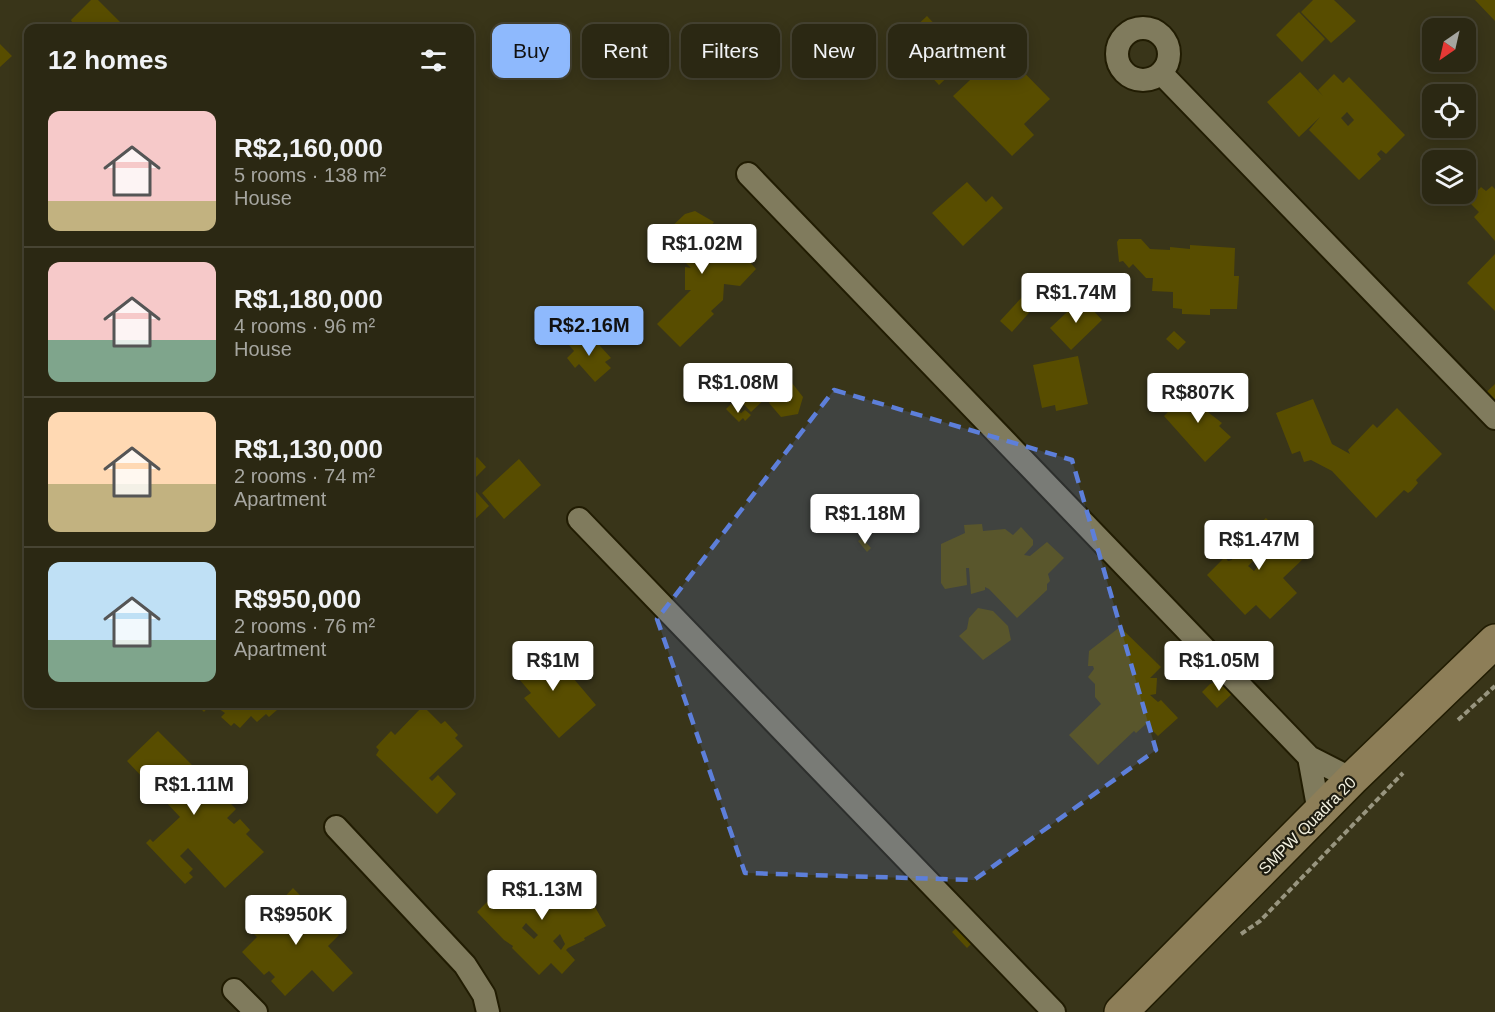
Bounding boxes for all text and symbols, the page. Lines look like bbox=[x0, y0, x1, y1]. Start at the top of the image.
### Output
north arrow bbox=[1422, 18, 1476, 72]
map controls bbox=[1422, 18, 1476, 204]
chip: Buy bbox=[492, 24, 570, 78]
chip: Rent bbox=[582, 24, 669, 78]
chip: Filters bbox=[681, 24, 780, 78]
chip: New bbox=[792, 24, 876, 78]
chip: Apartment bbox=[888, 24, 1027, 78]
icon: filters bbox=[417, 44, 450, 77]
text: 12 homes bbox=[48, 45, 168, 75]
button: locate bbox=[1422, 84, 1476, 138]
text: R$2,160,000 bbox=[234, 133, 383, 163]
icon: home bbox=[96, 135, 168, 207]
button: layers bbox=[1422, 150, 1476, 204]
text: 5 rooms · 138 m² bbox=[234, 164, 386, 186]
text: House bbox=[234, 187, 292, 209]
pin: R$1.02M bbox=[647, 224, 757, 275]
text: R$1.02M bbox=[661, 232, 743, 254]
pin: R$1.74M bbox=[1021, 273, 1131, 324]
text: R$1.74M bbox=[1035, 281, 1117, 303]
text: R$1,180,000 bbox=[234, 284, 383, 314]
icon: home bbox=[96, 286, 168, 358]
pin: R$2.16M bbox=[534, 306, 644, 357]
text: R$2.16M bbox=[548, 314, 630, 336]
text: 4 rooms · 96 m² bbox=[234, 315, 375, 337]
text: House bbox=[234, 338, 292, 360]
pin: R$1.08M bbox=[683, 363, 793, 414]
text: R$1.08M bbox=[697, 371, 779, 393]
pin: R$807K bbox=[1149, 373, 1247, 424]
text: R$807K bbox=[1161, 381, 1235, 403]
text: R$1,130,000 bbox=[234, 434, 383, 464]
icon: home bbox=[96, 436, 168, 508]
text: 2 rooms · 74 m² bbox=[234, 465, 375, 487]
text: Apartment bbox=[234, 488, 326, 510]
pin: R$1.18M bbox=[810, 494, 920, 545]
text: R$1.18M bbox=[824, 502, 906, 524]
pin: R$1.47M bbox=[1204, 520, 1314, 571]
text: R$1.47M bbox=[1218, 528, 1300, 550]
text: R$950,000 bbox=[234, 584, 361, 614]
icon: home bbox=[96, 586, 168, 658]
text: 2 rooms · 76 m² bbox=[234, 615, 375, 637]
text: Apartment bbox=[234, 638, 326, 660]
pin: R$1M bbox=[517, 641, 589, 692]
pin: R$1.05M bbox=[1164, 641, 1274, 692]
text: R$1M bbox=[526, 649, 580, 671]
text: R$1.05M bbox=[1178, 649, 1260, 671]
pin: R$1.11M bbox=[139, 765, 249, 816]
text: R$1.11M bbox=[154, 773, 234, 795]
street label: SMPW Quadra 20 bbox=[1255, 773, 1359, 877]
pin: R$1.13M bbox=[487, 870, 597, 921]
text: R$1.13M bbox=[501, 878, 583, 900]
pin: R$950K bbox=[247, 895, 345, 946]
text: R$950K bbox=[259, 903, 333, 925]

